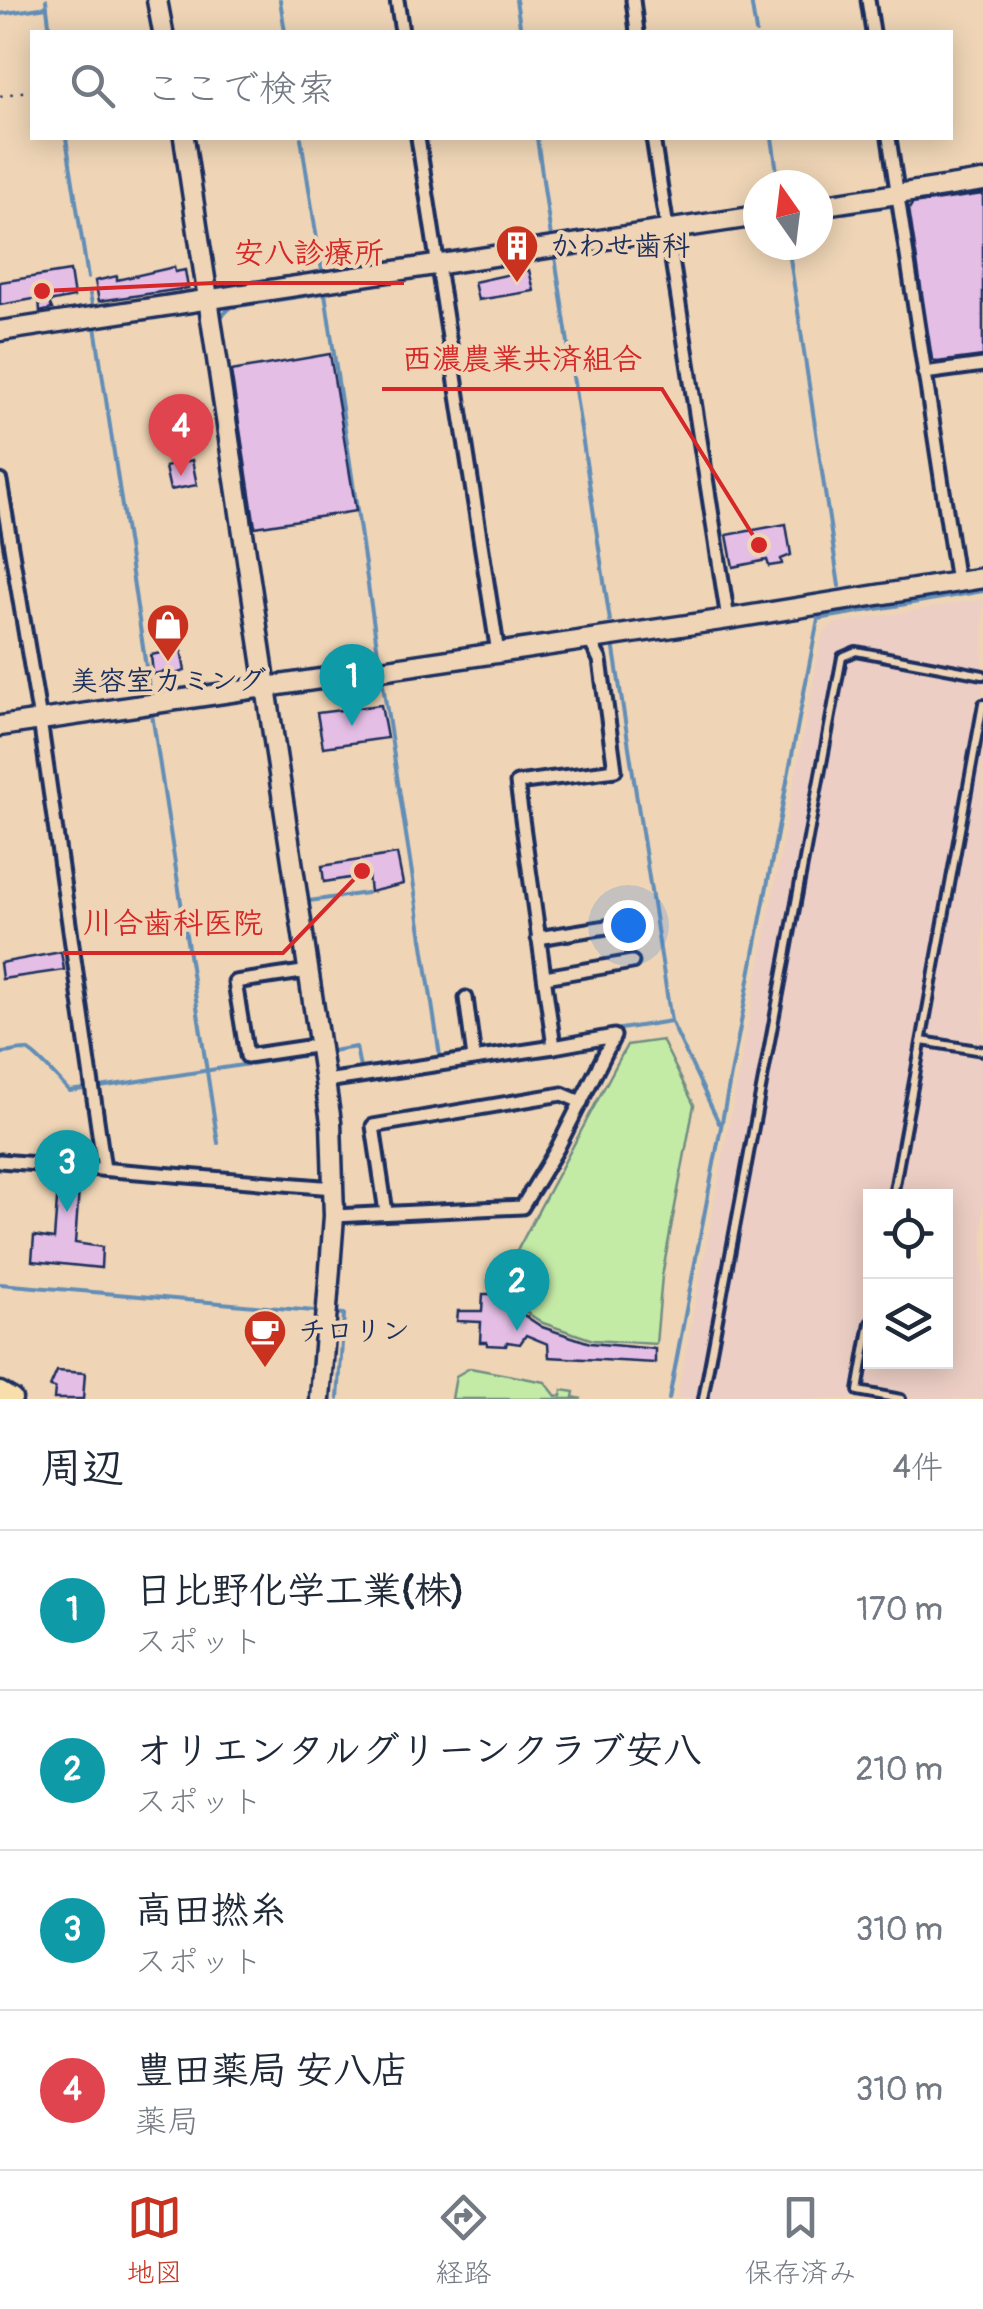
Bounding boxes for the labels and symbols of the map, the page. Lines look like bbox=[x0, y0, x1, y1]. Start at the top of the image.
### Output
north arrow bbox=[743, 170, 833, 260]
callout: 安八診療所 bbox=[214, 223, 404, 283]
building icon: かわせ歯科 bbox=[494, 223, 540, 284]
place label: かわせ歯科 bbox=[550, 229, 690, 264]
text: 安八診療所 bbox=[234, 235, 384, 272]
callout: 西濃農業共済組合 bbox=[382, 329, 662, 389]
text: 西濃農業共済組合 bbox=[402, 341, 642, 378]
pin: 4 bbox=[148, 394, 214, 476]
shop icon: 美容室カミング bbox=[145, 602, 191, 663]
pin: 1 bbox=[320, 644, 384, 726]
place label: 美容室カミング bbox=[70, 664, 266, 699]
callout: 川合歯科医院 bbox=[63, 893, 283, 953]
your location bbox=[603, 900, 654, 951]
text: 川合歯科医院 bbox=[83, 905, 263, 942]
pin: 3 bbox=[34, 1130, 100, 1212]
pin: 2 bbox=[484, 1248, 550, 1331]
cafe icon: チロリン bbox=[242, 1308, 288, 1369]
place label: チロリン bbox=[298, 1314, 410, 1349]

